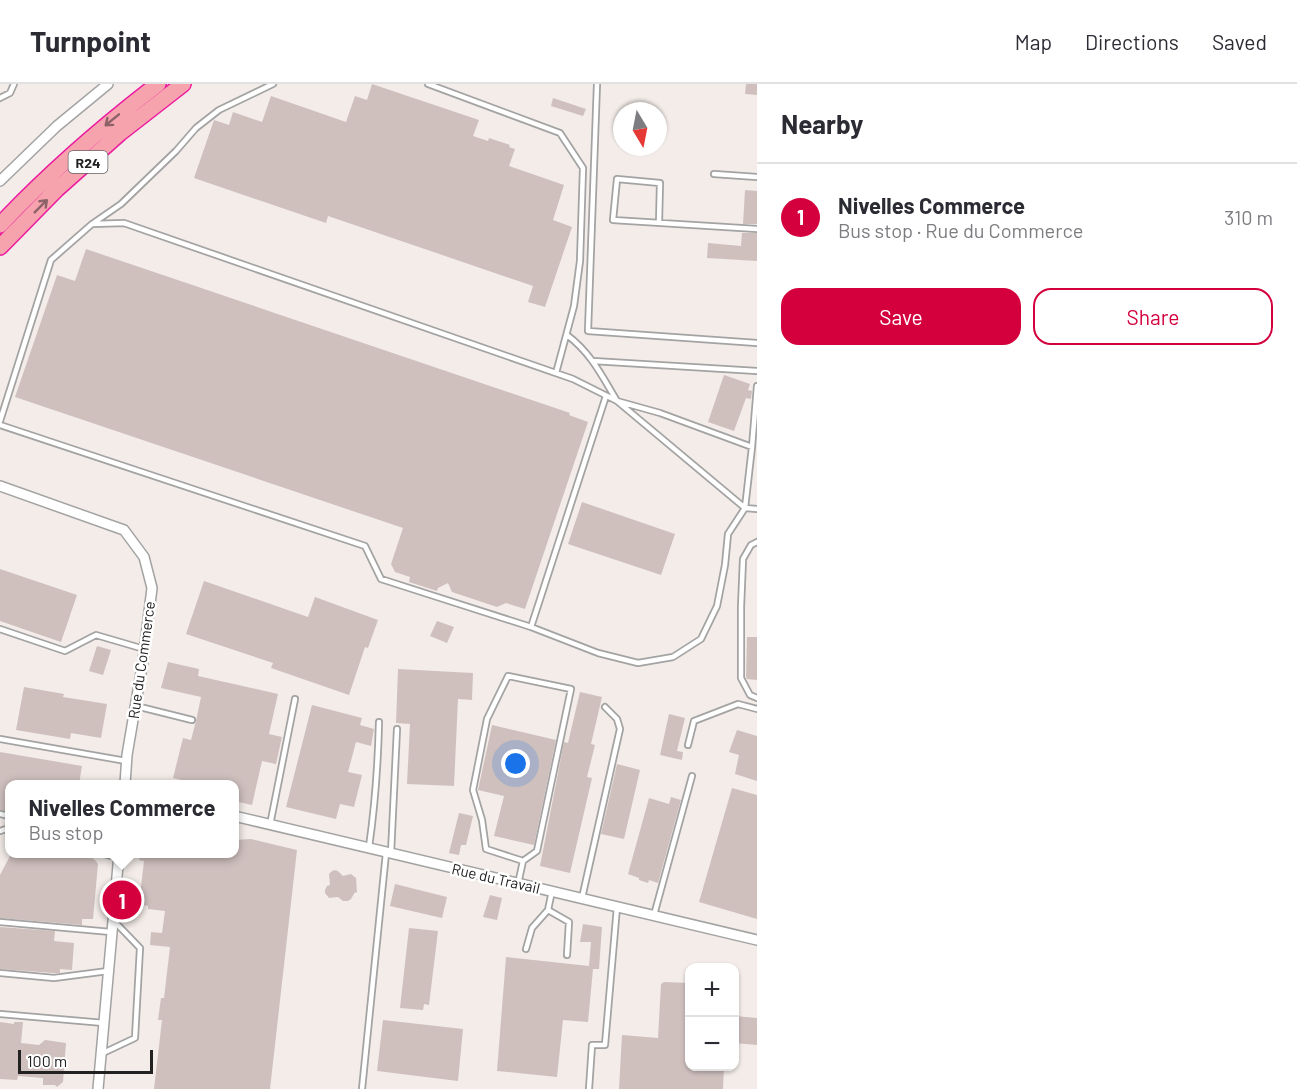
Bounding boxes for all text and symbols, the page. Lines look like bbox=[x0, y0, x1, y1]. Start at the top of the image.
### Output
text: Turnpoint bbox=[30, 24, 151, 58]
text: Map bbox=[1015, 29, 1052, 54]
text: Directions bbox=[1085, 29, 1179, 54]
text: Saved bbox=[1212, 29, 1267, 54]
north arrow bbox=[613, 102, 667, 156]
text: Nearby bbox=[781, 108, 863, 139]
one-way arrow bbox=[105, 113, 120, 127]
road number: R24 bbox=[68, 151, 107, 173]
text: Nivelles Commerce bbox=[838, 192, 1025, 218]
one-way arrow bbox=[33, 198, 48, 213]
text: 1 bbox=[797, 205, 804, 229]
text: 310 m bbox=[1224, 205, 1273, 229]
text: Bus stop · Rue du Commerce bbox=[838, 218, 1083, 242]
button: Save bbox=[781, 288, 1021, 345]
button: Share bbox=[1033, 288, 1273, 345]
street label: Rue du Commerce bbox=[124, 600, 158, 720]
your location bbox=[501, 749, 530, 778]
popup bbox=[5, 780, 239, 858]
text: Nivelles Commerce bbox=[28, 794, 216, 820]
text: Bus stop bbox=[28, 820, 104, 844]
street label: Rue du Travail bbox=[450, 859, 542, 897]
pin: 1 bbox=[102, 878, 142, 922]
map controls bbox=[685, 963, 739, 1071]
button: + bbox=[685, 963, 739, 1017]
button: − bbox=[685, 1017, 739, 1071]
scale bar bbox=[18, 1047, 153, 1074]
text: 100 m bbox=[27, 1051, 67, 1070]

